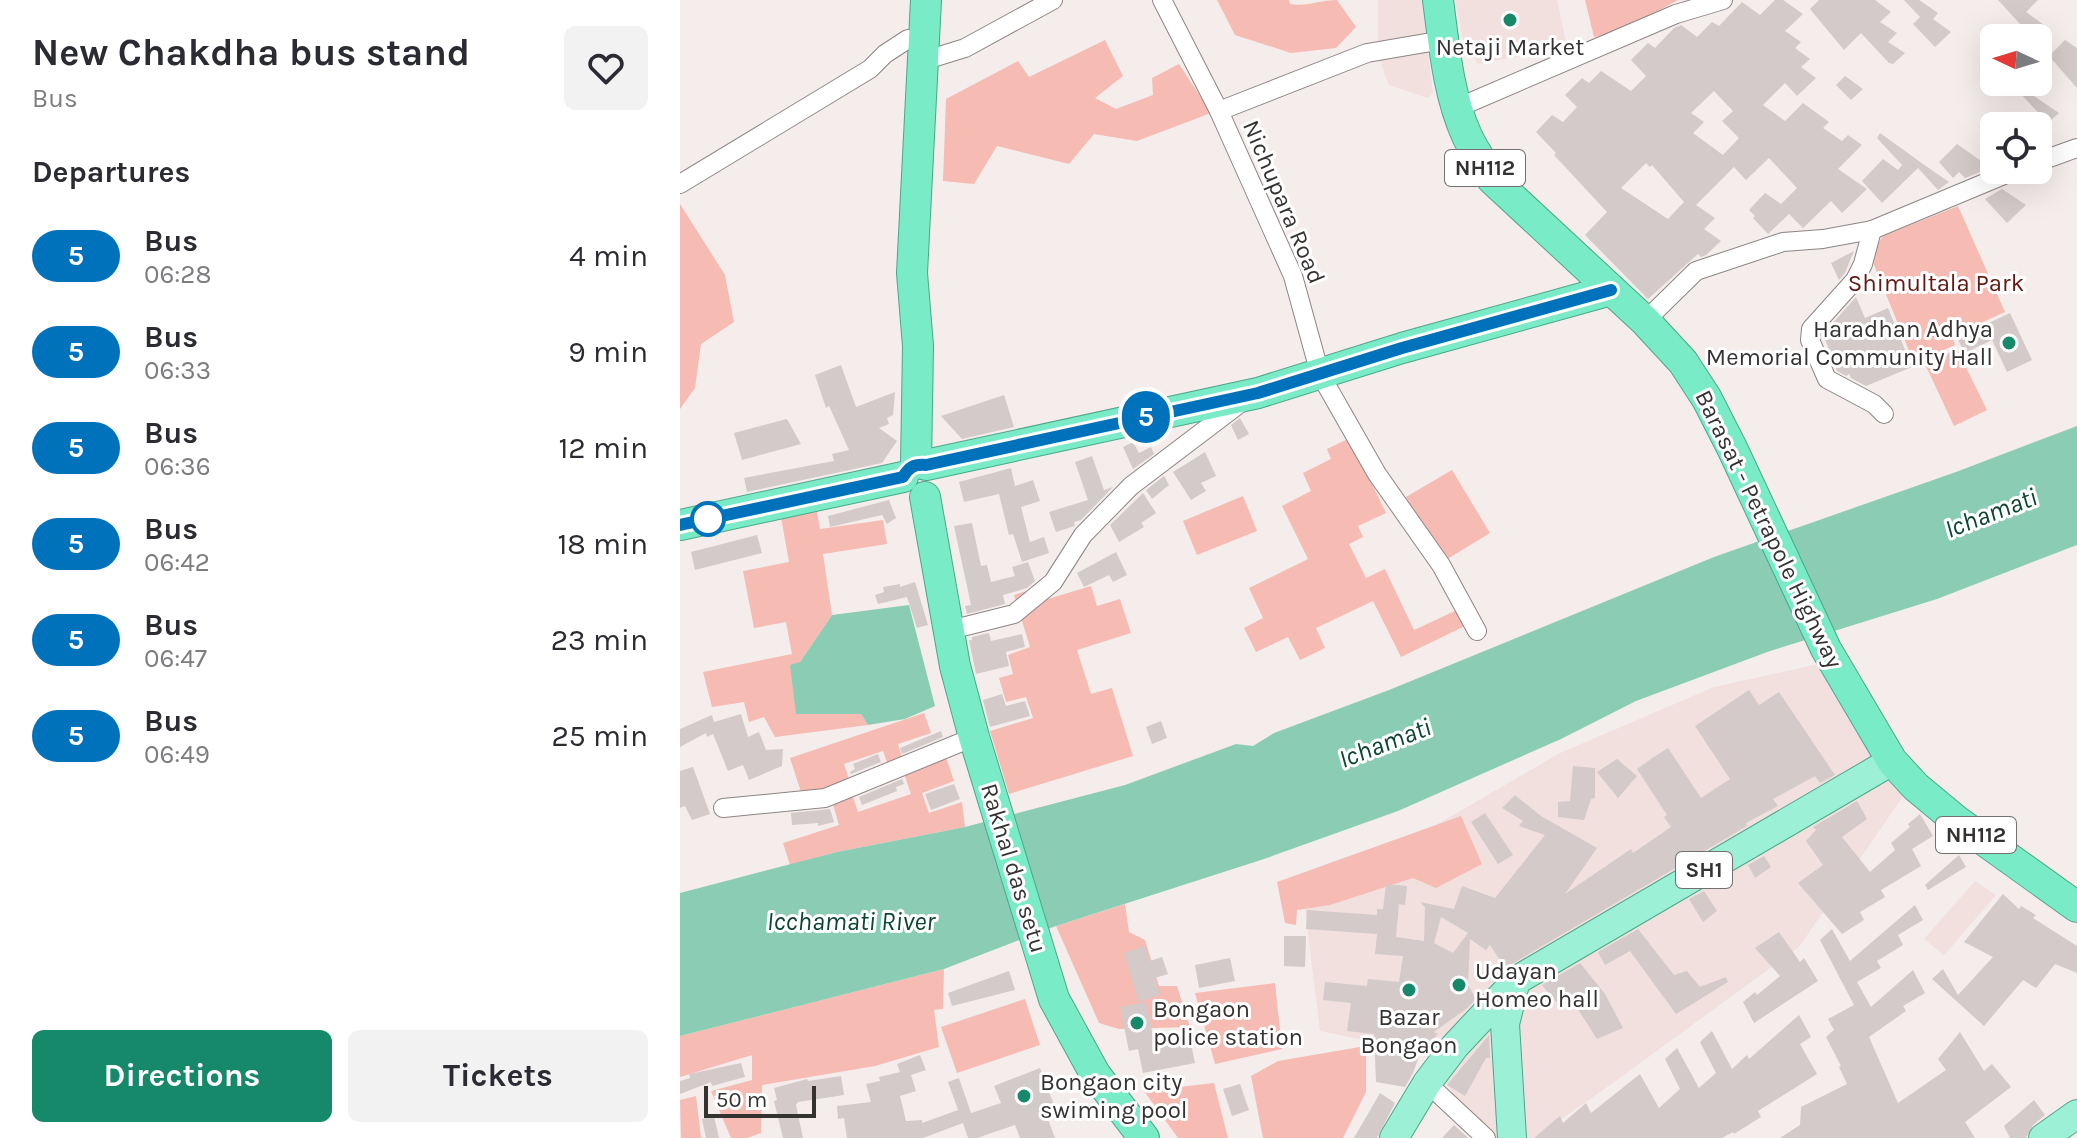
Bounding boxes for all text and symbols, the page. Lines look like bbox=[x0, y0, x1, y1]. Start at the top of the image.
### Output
marker: Netaji Market bbox=[1501, 11, 1519, 29]
north arrow bbox=[1980, 24, 2052, 96]
map controls bbox=[1980, 24, 2052, 184]
button: heart bbox=[564, 26, 648, 110]
text: New Chakdha bus stand bbox=[32, 30, 470, 75]
place label: Netaji Market bbox=[1436, 33, 1584, 61]
text: Bus bbox=[32, 83, 78, 114]
button: locate bbox=[1980, 112, 2052, 184]
street label: Nichupara Road bbox=[1237, 116, 1331, 288]
road number: NH112 bbox=[1445, 150, 1525, 186]
text: Departures bbox=[32, 154, 190, 190]
text: Bus bbox=[144, 223, 198, 259]
text: 4 min bbox=[569, 238, 648, 274]
text: 5 bbox=[68, 239, 84, 272]
text: 06:28 bbox=[144, 259, 211, 290]
park label: Shimultala Park bbox=[1848, 269, 2024, 297]
place label: Haradhan Adhya Memorial Community Hall bbox=[1706, 315, 1993, 371]
text: Bus bbox=[144, 319, 198, 355]
text: 9 min bbox=[568, 334, 648, 370]
marker: Haradhan Adhya Memorial Community Hall bbox=[2000, 334, 2018, 352]
text: 5 bbox=[68, 335, 84, 368]
text: 06:33 bbox=[144, 355, 211, 386]
street label: Barasat - Petrapole Highway bbox=[1689, 385, 1849, 673]
line badge: 5 bbox=[1120, 391, 1172, 443]
text: 5 bbox=[1138, 400, 1154, 433]
text: Bus bbox=[144, 415, 198, 451]
text: 12 min bbox=[558, 430, 648, 466]
text: 5 bbox=[68, 431, 84, 464]
text: 06:36 bbox=[144, 451, 211, 482]
water label: Ichamati bbox=[1940, 481, 2042, 545]
unlabelled marker bbox=[691, 502, 725, 536]
text: Bus bbox=[144, 511, 198, 547]
text: 18 min bbox=[557, 526, 648, 562]
text: 5 bbox=[68, 527, 84, 560]
text: 06:42 bbox=[144, 547, 210, 578]
text: Bus bbox=[144, 607, 198, 643]
text: 23 min bbox=[551, 622, 648, 658]
text: 5 bbox=[68, 623, 84, 656]
text: 06:47 bbox=[144, 643, 207, 674]
text: Bus bbox=[144, 703, 198, 739]
water label: Ichamati bbox=[1334, 711, 1436, 775]
text: 25 min bbox=[551, 718, 648, 754]
text: 5 bbox=[68, 719, 84, 752]
text: 06:49 bbox=[144, 739, 210, 770]
street label: Rakhal das setu bbox=[975, 780, 1053, 956]
road number: NH112 bbox=[1936, 817, 2016, 853]
road number: SH1 bbox=[1676, 852, 1732, 888]
water label: Icchamati River bbox=[767, 906, 936, 937]
place label: Udayan Homeo hall bbox=[1475, 957, 1599, 1013]
marker: Udayan Homeo hall bbox=[1450, 976, 1468, 994]
marker: Bazar Bongaon bbox=[1400, 981, 1418, 999]
place label: Bongaon police station bbox=[1153, 995, 1303, 1051]
place label: Bazar Bongaon bbox=[1361, 1003, 1457, 1059]
marker: Bongaon police station bbox=[1128, 1014, 1146, 1032]
button: Directions bbox=[32, 1030, 332, 1122]
button: Tickets bbox=[348, 1030, 648, 1122]
place label: Bongaon city swiming pool bbox=[1040, 1068, 1187, 1124]
scale bar bbox=[704, 1082, 816, 1118]
text: 50 m bbox=[716, 1087, 767, 1113]
marker: Bongaon city swiming pool bbox=[1015, 1087, 1033, 1105]

